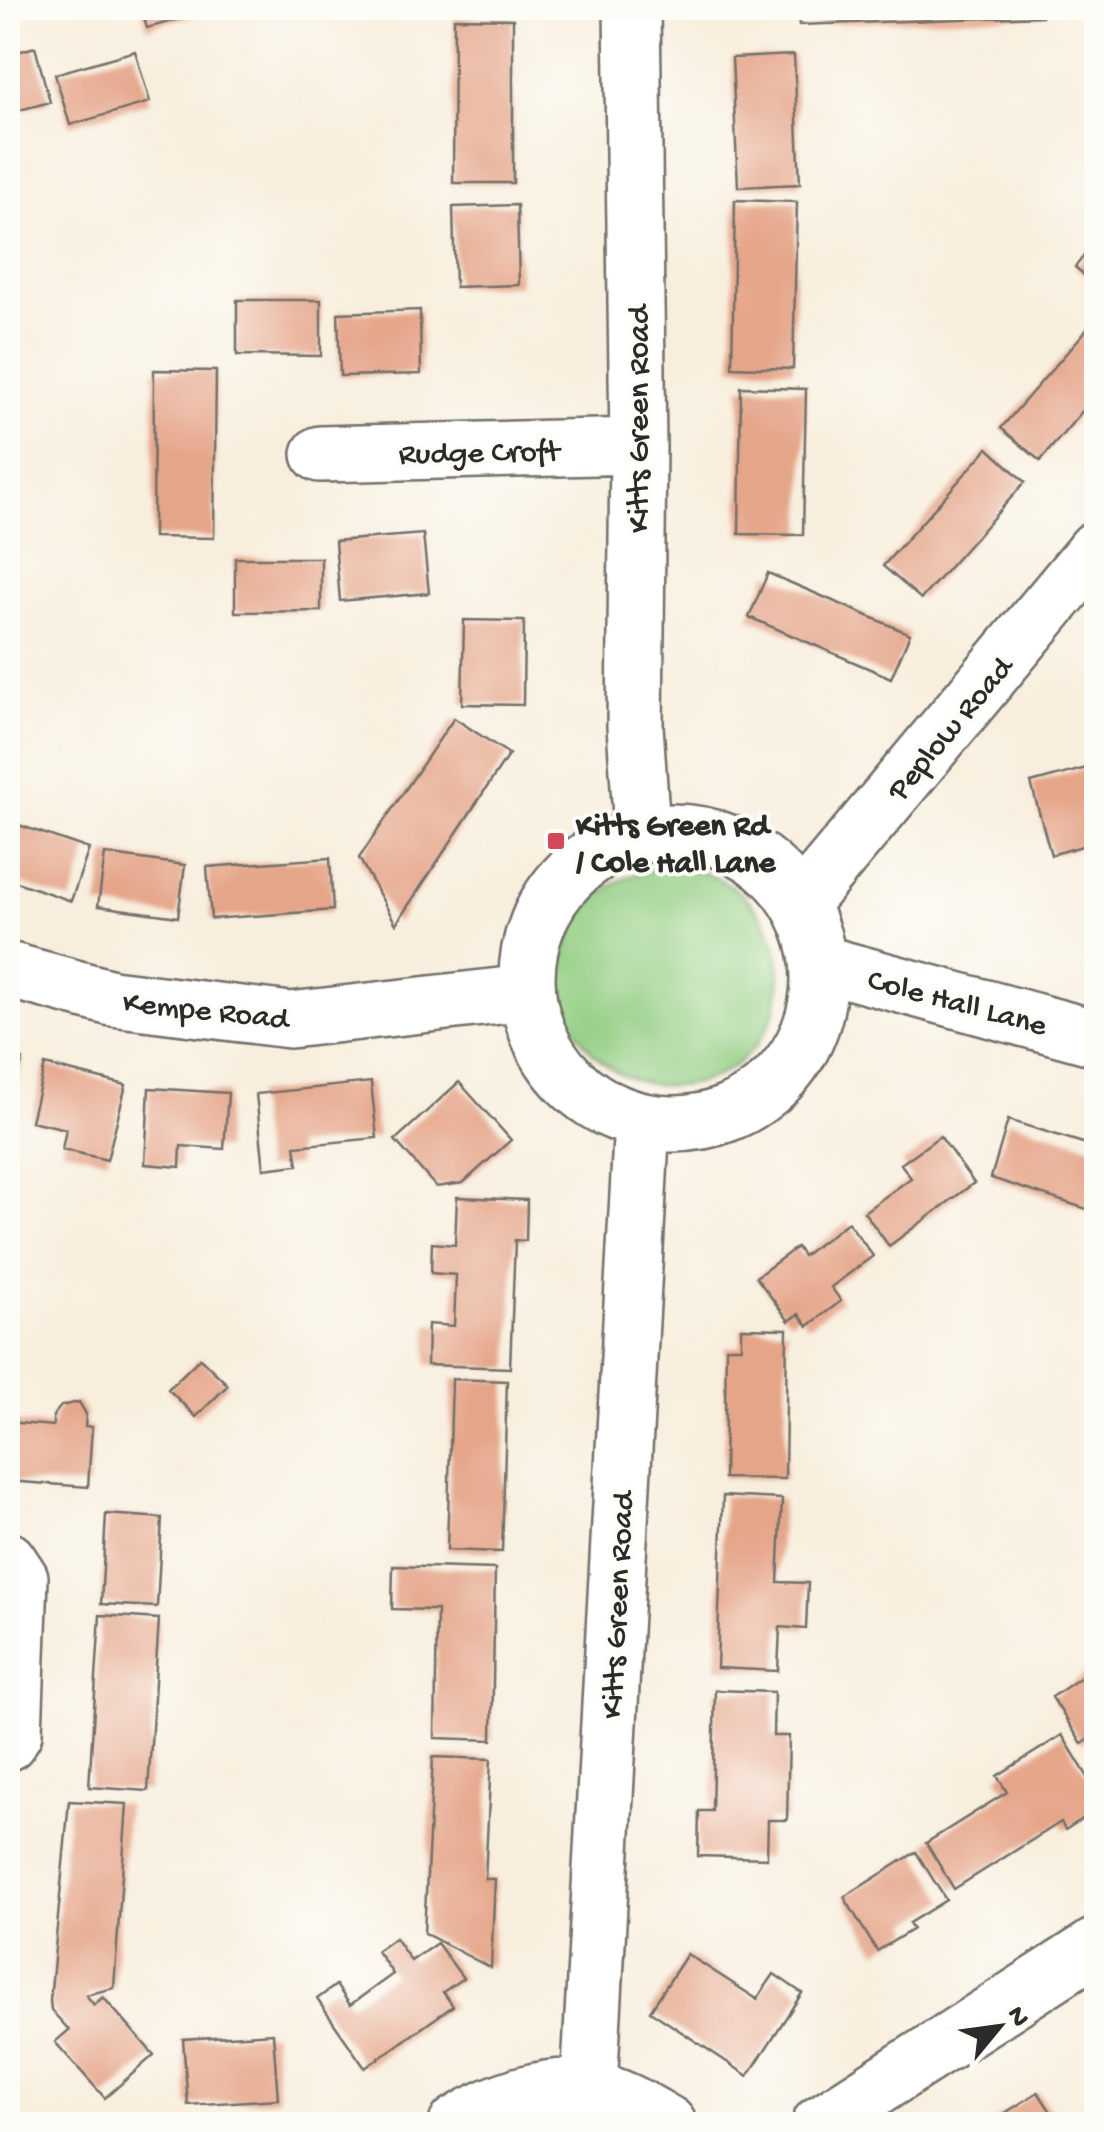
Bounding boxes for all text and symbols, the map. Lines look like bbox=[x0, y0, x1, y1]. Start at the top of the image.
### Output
street label: Kitts Green Road bbox=[622, 303, 660, 533]
street label: Rudge Croft bbox=[398, 435, 563, 475]
street label: Peplow Road bbox=[880, 649, 1024, 811]
place label: Kitts Green Rd / Cole Hall Lane bbox=[575, 809, 777, 884]
marker: Kitts Green Rd / Cole Hall Lane bbox=[545, 830, 567, 852]
street label: Cole Hall Lane bbox=[863, 963, 1051, 1047]
street label: Kempe Road bbox=[121, 985, 293, 1041]
street label: Kitts Green Road bbox=[595, 1489, 645, 1720]
north arrow bbox=[949, 1977, 1049, 2077]
text: N bbox=[998, 2001, 1036, 2033]

